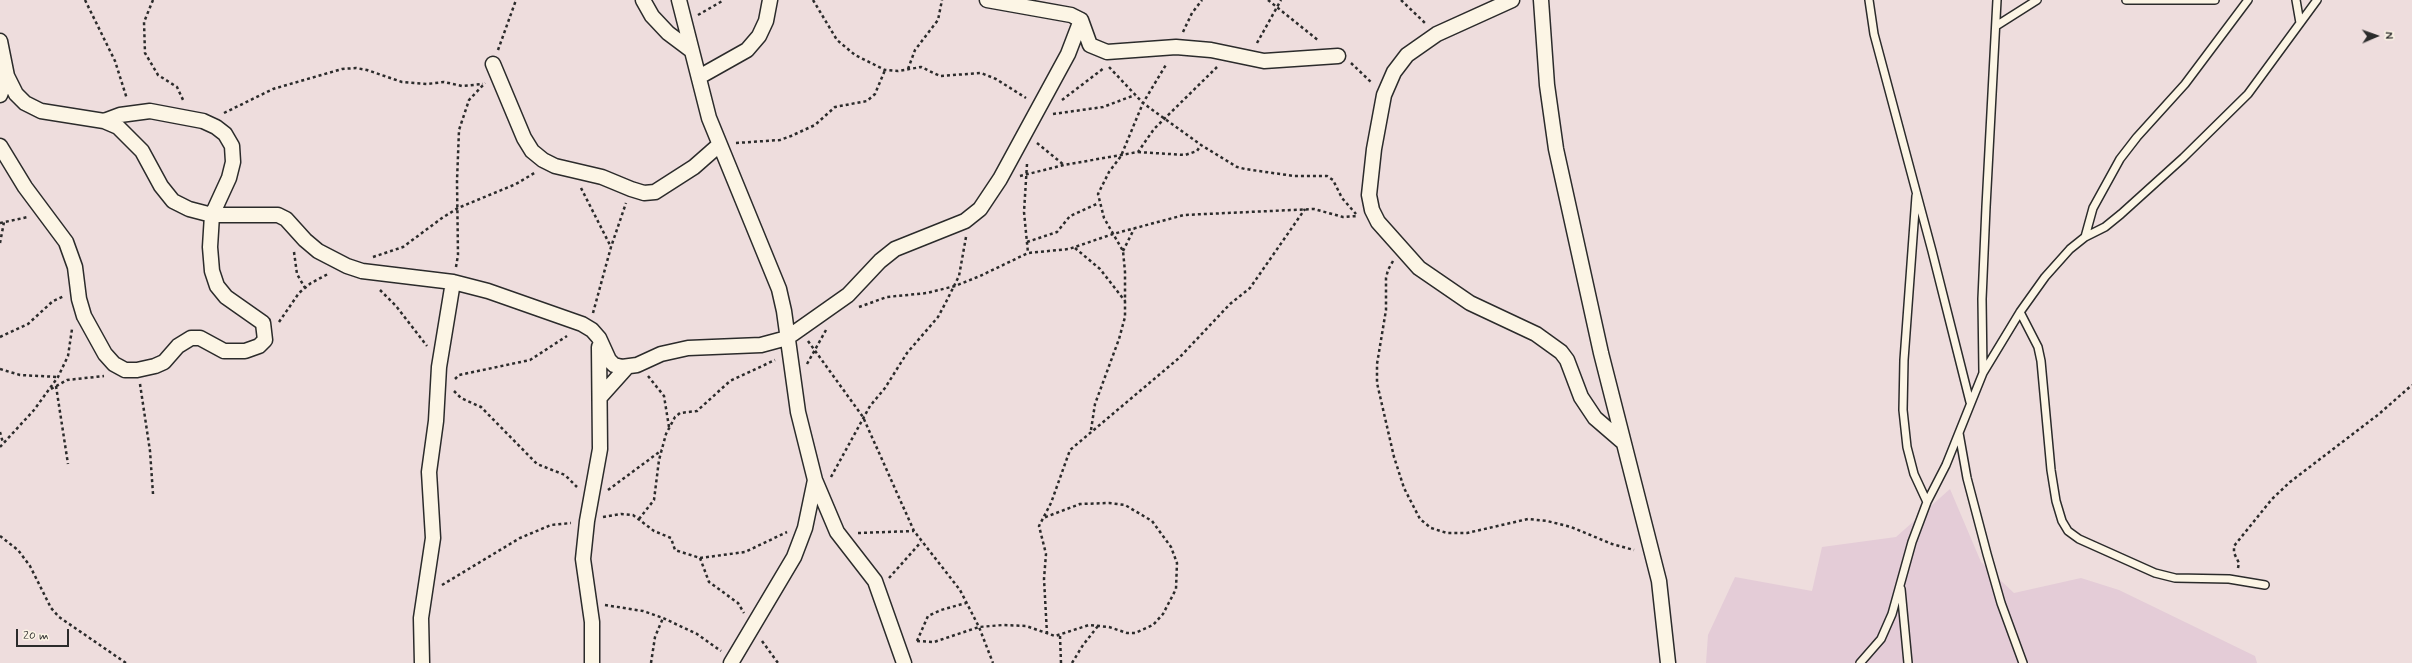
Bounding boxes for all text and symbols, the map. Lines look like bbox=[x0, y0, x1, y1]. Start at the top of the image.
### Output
north arrow bbox=[2356, 16, 2396, 56]
text: N bbox=[2381, 32, 2395, 39]
scale bar bbox=[18, 621, 71, 647]
text: 20 m bbox=[23, 628, 49, 644]

